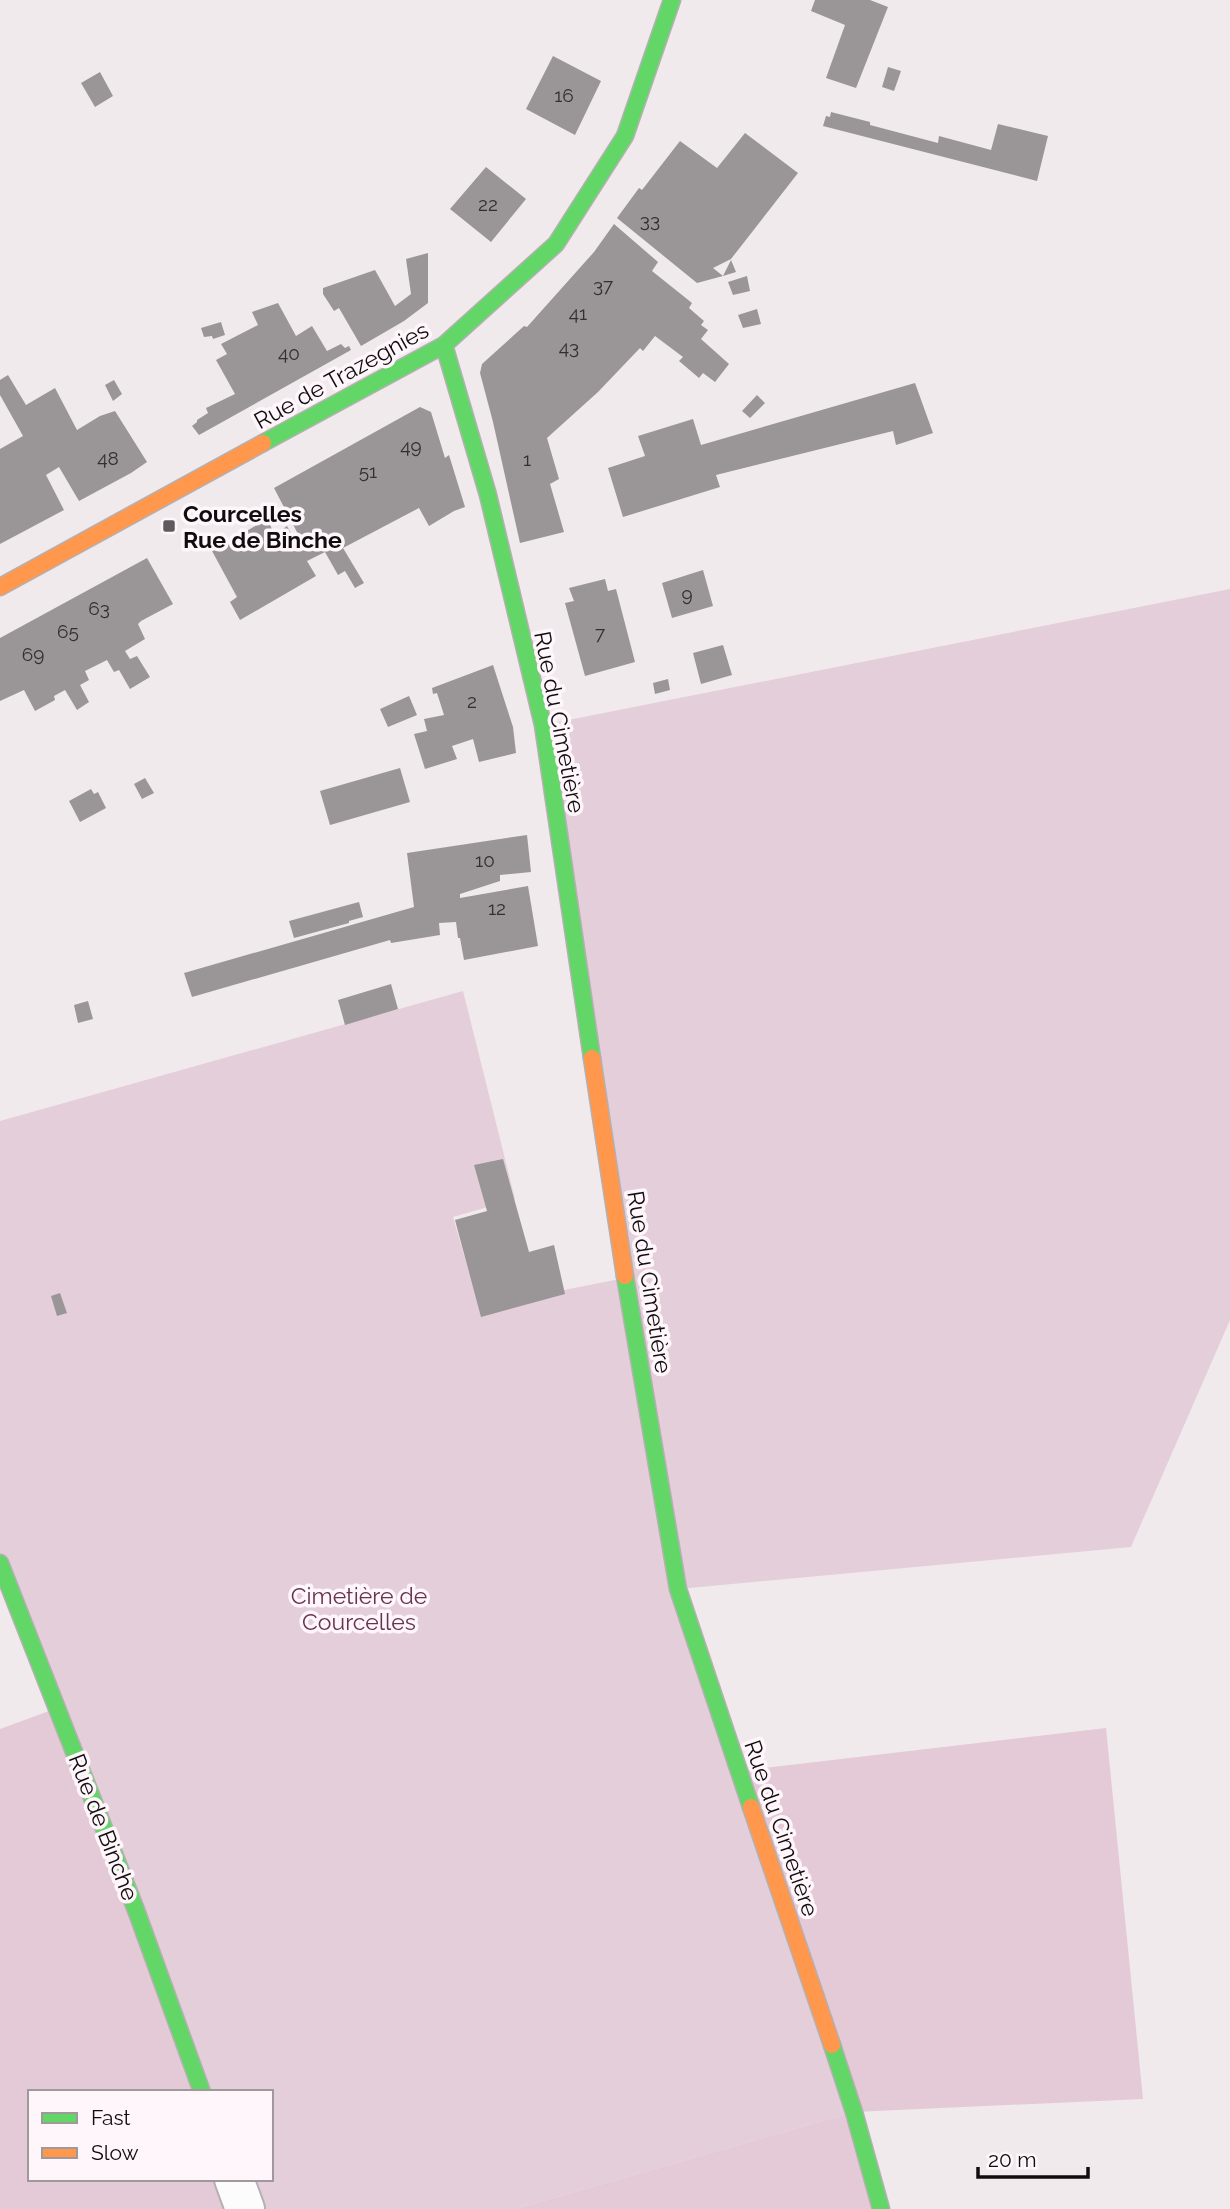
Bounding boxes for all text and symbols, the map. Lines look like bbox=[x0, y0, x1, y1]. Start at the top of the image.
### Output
house number: 16 bbox=[554, 84, 574, 106]
house number: 22 bbox=[478, 193, 498, 215]
house number: 33 bbox=[640, 209, 660, 231]
house number: 37 bbox=[593, 274, 613, 296]
house number: 41 bbox=[569, 302, 587, 324]
street label: Rue de Trazegnies bbox=[249, 316, 433, 434]
house number: 43 bbox=[559, 336, 579, 358]
house number: 40 bbox=[278, 342, 300, 364]
house number: 49 bbox=[400, 435, 422, 457]
house number: 48 bbox=[97, 447, 119, 469]
house number: 1 bbox=[523, 448, 531, 470]
house number: 51 bbox=[359, 460, 377, 482]
place label: Courcelles Rue de Binche bbox=[183, 500, 342, 553]
marker: Courcelles Rue de Binche bbox=[161, 518, 177, 534]
house number: 9 bbox=[681, 583, 693, 605]
house number: 63 bbox=[88, 597, 110, 619]
house number: 65 bbox=[57, 620, 79, 642]
house number: 7 bbox=[595, 622, 605, 644]
street label: Rue du Cimetière bbox=[529, 629, 591, 815]
house number: 69 bbox=[22, 643, 44, 665]
house number: 2 bbox=[467, 690, 477, 712]
house number: 10 bbox=[475, 849, 495, 871]
house number: 12 bbox=[488, 897, 506, 919]
street label: Rue du Cimetière bbox=[622, 1189, 678, 1375]
park label: Cimetière de Courcelles bbox=[291, 1582, 427, 1635]
street label: Rue du Cimetière bbox=[739, 1736, 825, 1920]
street label: Rue de Binche bbox=[64, 1750, 144, 1904]
legend bbox=[28, 2090, 273, 2181]
text: Fast bbox=[91, 2105, 131, 2130]
scale bar bbox=[978, 2136, 1088, 2180]
text: Slow bbox=[91, 2140, 139, 2165]
text: 20 m bbox=[988, 2147, 1036, 2172]

